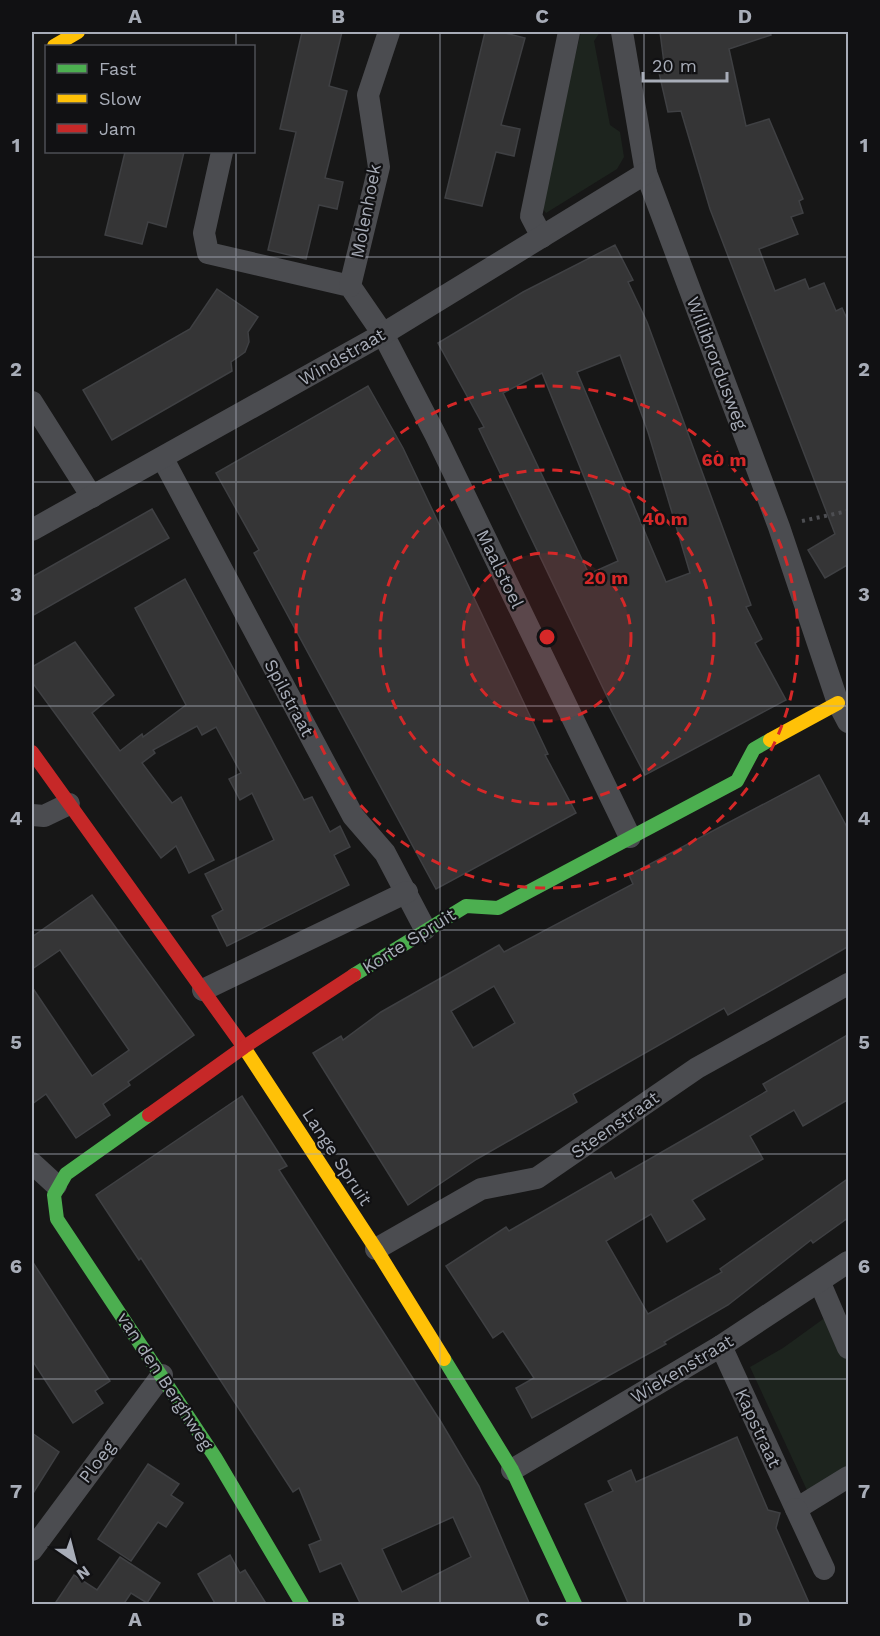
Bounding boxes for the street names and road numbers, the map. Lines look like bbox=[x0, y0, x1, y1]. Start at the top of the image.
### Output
street label: Molenhoek bbox=[346, 162, 385, 260]
street label: Willibrordusweg bbox=[683, 294, 753, 432]
street label: Windstraat bbox=[295, 323, 389, 390]
street label: Maalstoel bbox=[472, 526, 529, 612]
street label: Spilstraat bbox=[260, 655, 319, 740]
street label: Korte Spruit bbox=[358, 903, 460, 978]
street label: Steenstraat bbox=[567, 1086, 663, 1163]
street label: Lange Spruit bbox=[298, 1104, 377, 1210]
street label: van den Berghweg bbox=[113, 1308, 218, 1454]
street label: Wiekenstraat bbox=[627, 1330, 737, 1407]
street label: Kapstraat bbox=[731, 1385, 786, 1471]
street label: Ploeg bbox=[74, 1436, 119, 1487]

